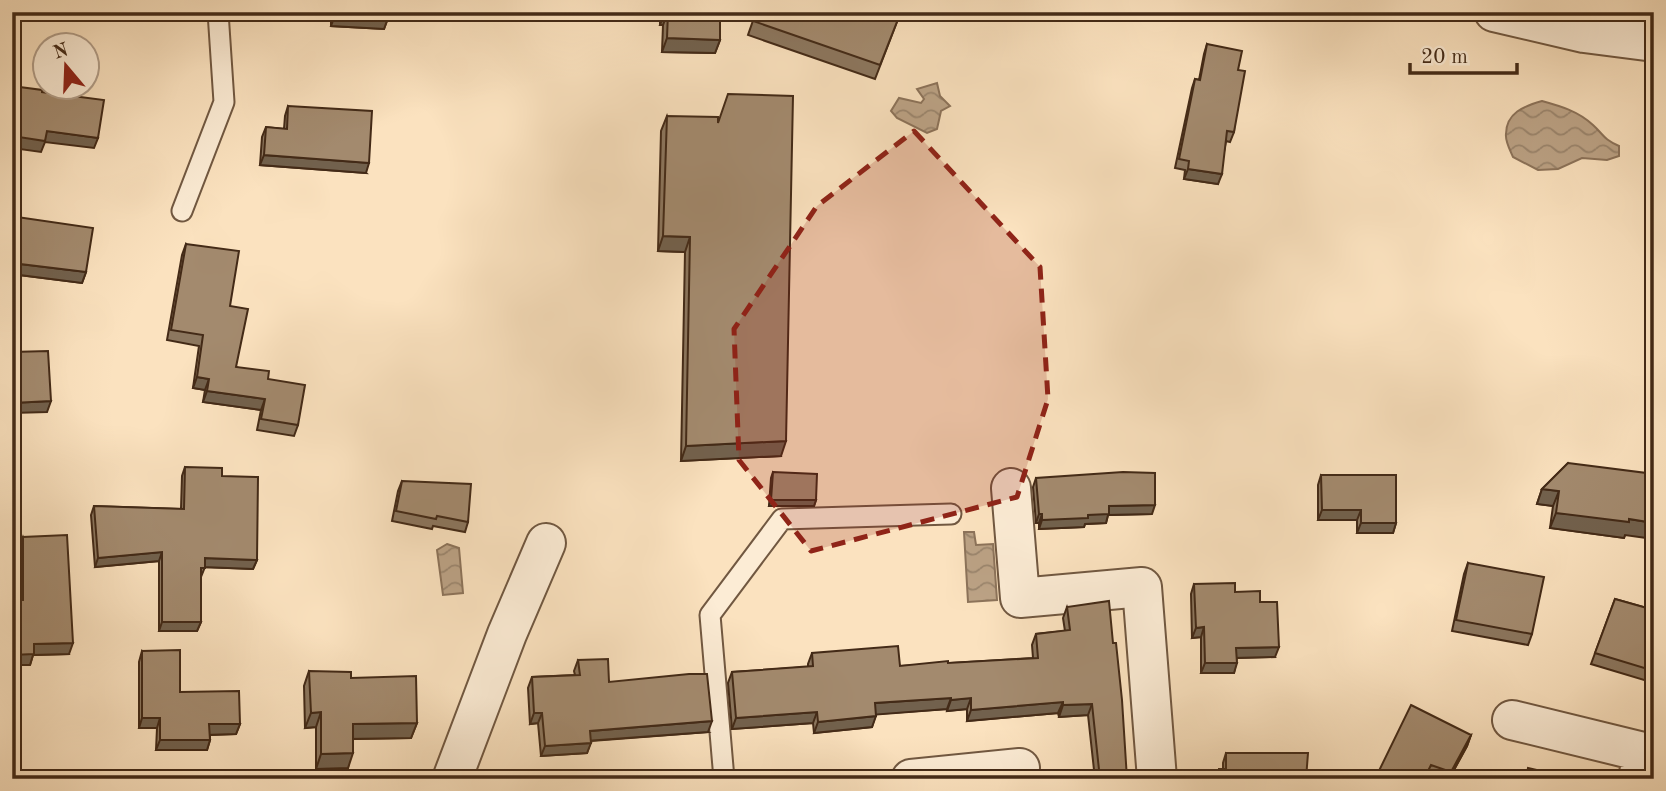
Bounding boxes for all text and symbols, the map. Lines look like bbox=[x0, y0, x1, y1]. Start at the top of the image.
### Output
north arrow bbox=[32, 32, 102, 102]
scale bar bbox=[1410, 32, 1517, 76]
text: N bbox=[51, 41, 72, 64]
text: 20 m bbox=[1421, 47, 1468, 68]

